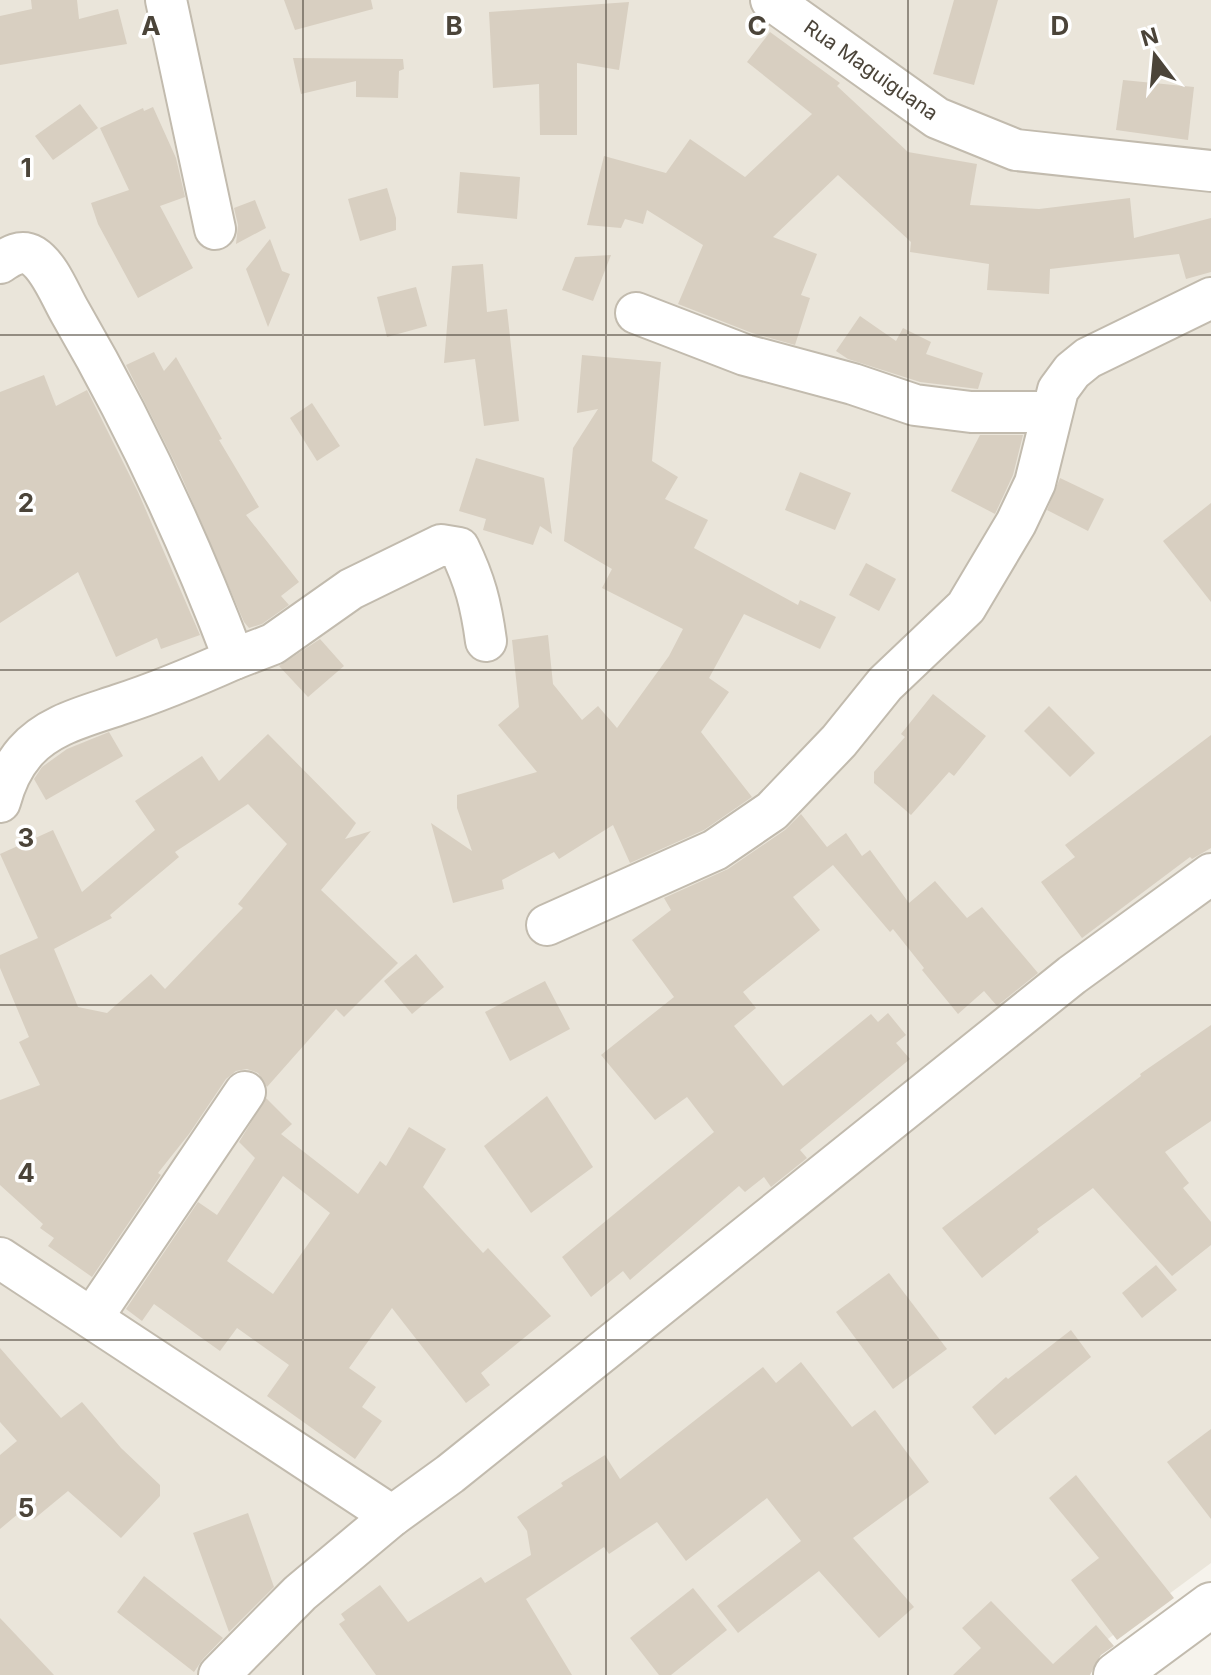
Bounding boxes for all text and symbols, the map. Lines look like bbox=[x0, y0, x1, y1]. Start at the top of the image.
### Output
text: A bbox=[141, 10, 161, 41]
text: B bbox=[445, 10, 463, 41]
text: C bbox=[747, 10, 767, 41]
text: D bbox=[1051, 10, 1069, 41]
street label: Rua Maguiguana bbox=[799, 15, 943, 125]
north arrow bbox=[1115, 16, 1195, 96]
text: N bbox=[1138, 22, 1161, 52]
text: 1 bbox=[20, 152, 32, 183]
text: 2 bbox=[18, 487, 34, 518]
text: 3 bbox=[18, 822, 34, 853]
text: 4 bbox=[17, 1157, 35, 1188]
text: 5 bbox=[18, 1492, 34, 1523]

